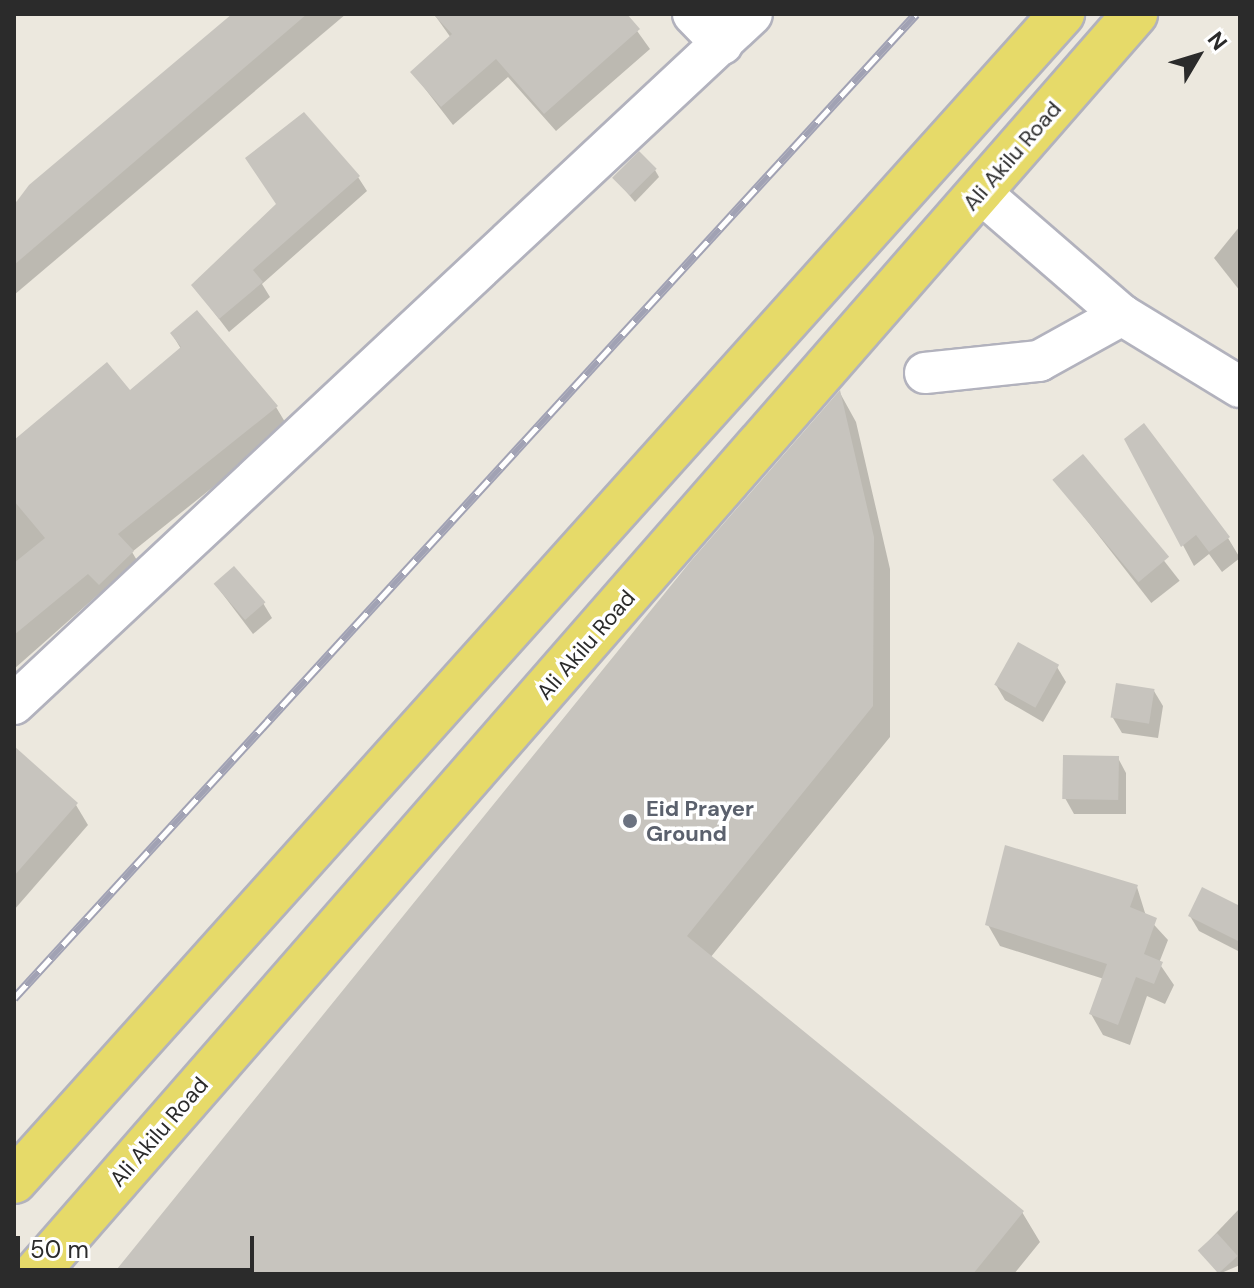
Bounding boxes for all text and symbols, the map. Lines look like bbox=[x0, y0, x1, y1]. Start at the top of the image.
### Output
north arrow bbox=[1158, 16, 1238, 96]
text: N bbox=[1201, 26, 1234, 56]
street label: Ali Akilu Road bbox=[957, 96, 1067, 216]
street label: Ali Akilu Road bbox=[531, 585, 641, 705]
place label: Eid Prayer Ground bbox=[646, 795, 754, 846]
marker: Eid Prayer Ground bbox=[621, 812, 639, 830]
street label: Ali Akilu Road bbox=[104, 1072, 214, 1192]
scale bar bbox=[20, 1220, 258, 1270]
text: 50 m bbox=[30, 1234, 89, 1265]

